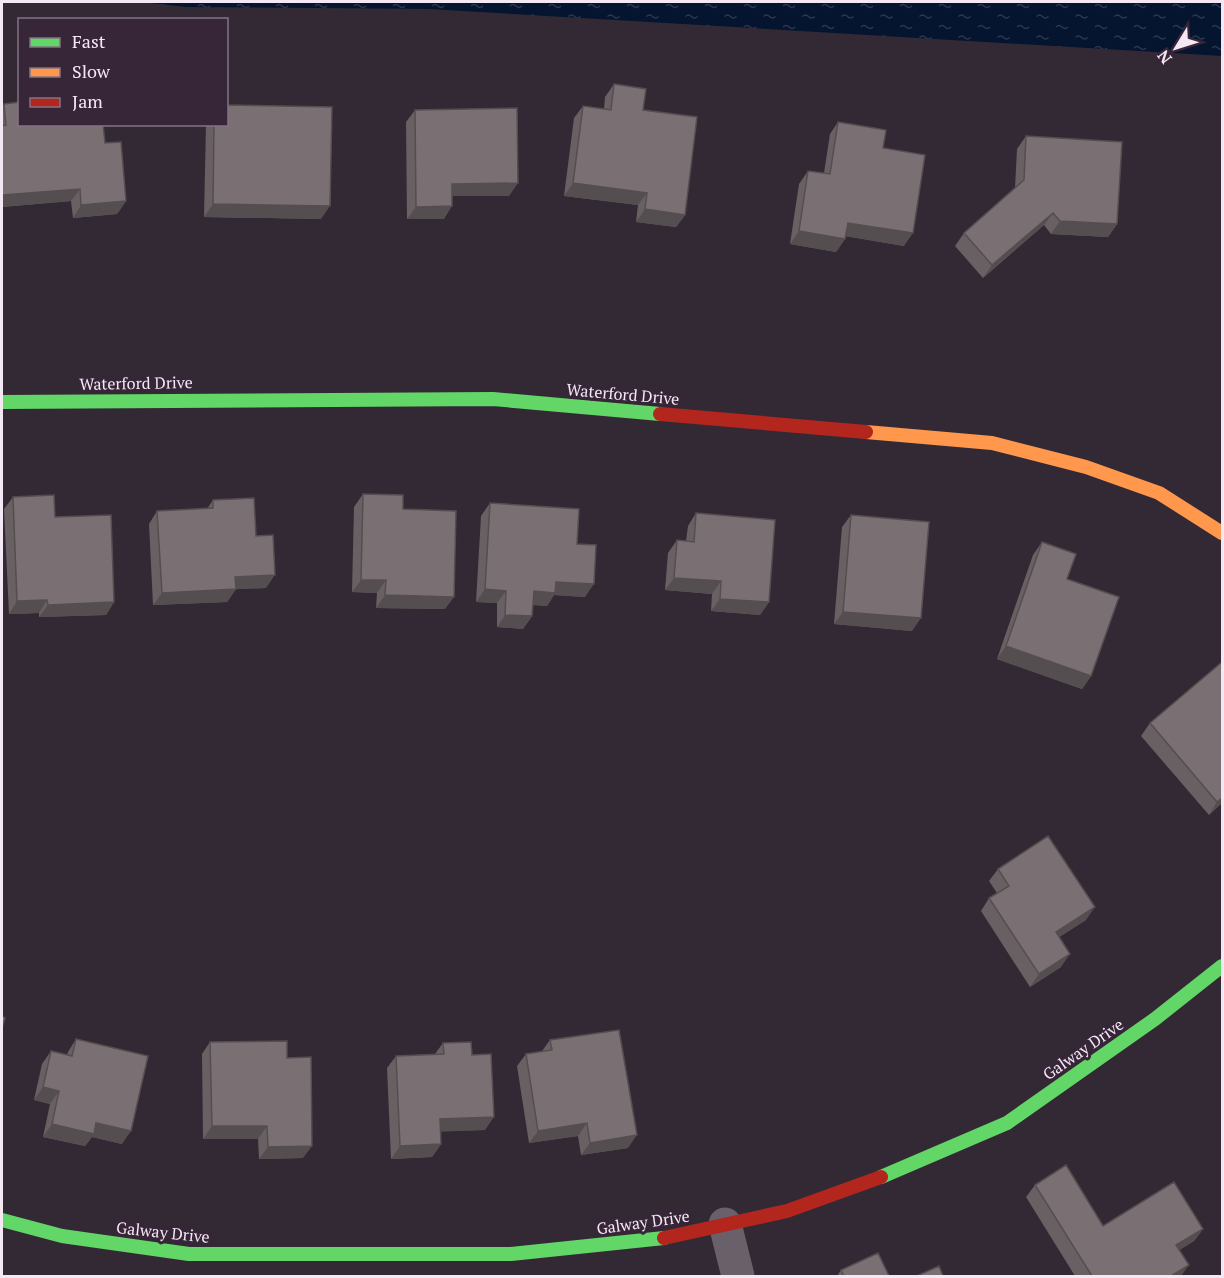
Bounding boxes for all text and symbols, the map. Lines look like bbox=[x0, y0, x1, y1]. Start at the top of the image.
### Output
legend bbox=[18, 18, 228, 126]
north arrow bbox=[1146, 18, 1206, 78]
text: Fast bbox=[72, 29, 106, 53]
text: N bbox=[1152, 46, 1177, 69]
text: Slow bbox=[72, 59, 111, 83]
text: Jam bbox=[72, 89, 103, 113]
street label: Waterford Drive bbox=[79, 371, 193, 395]
street label: Waterford Drive bbox=[566, 378, 680, 410]
street label: Galway Drive bbox=[1038, 1013, 1128, 1085]
street label: Galway Drive bbox=[595, 1205, 691, 1239]
street label: Galway Drive bbox=[115, 1216, 211, 1248]

